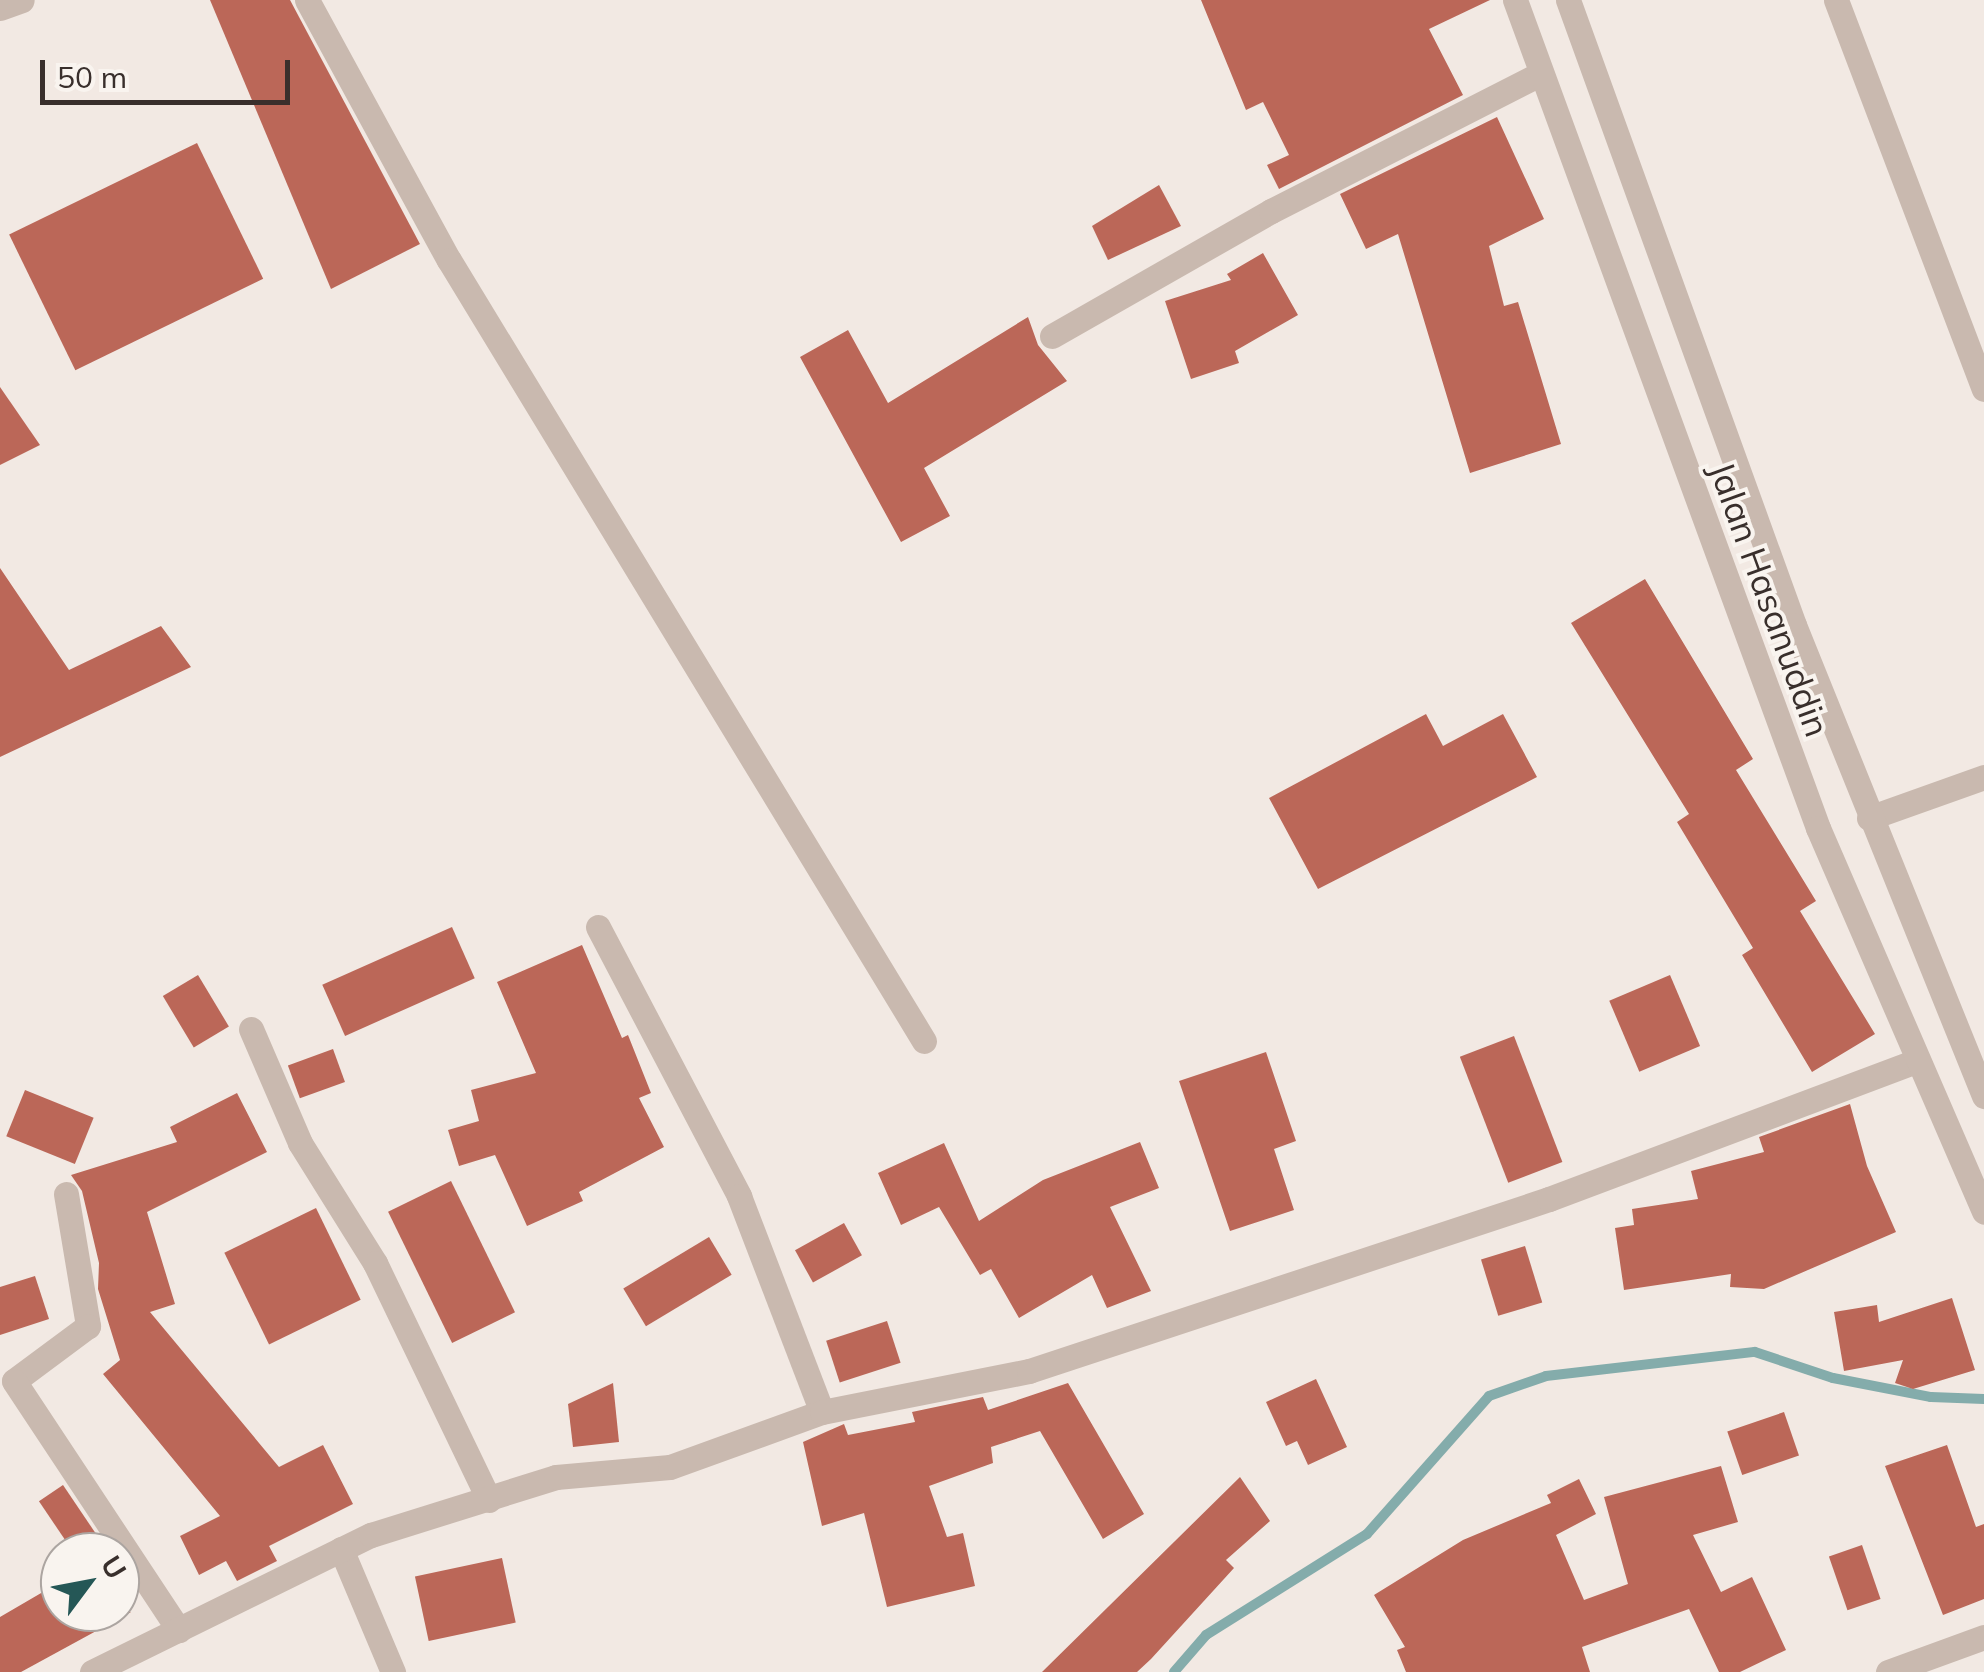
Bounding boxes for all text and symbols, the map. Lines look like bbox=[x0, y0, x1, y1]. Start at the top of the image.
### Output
scale bar bbox=[45, 40, 295, 102]
text: 50 m bbox=[57, 58, 127, 96]
street label: Jalan Hasanuddin bbox=[1701, 456, 1839, 742]
north arrow bbox=[40, 1532, 140, 1632]
text: U bbox=[94, 1549, 134, 1585]

